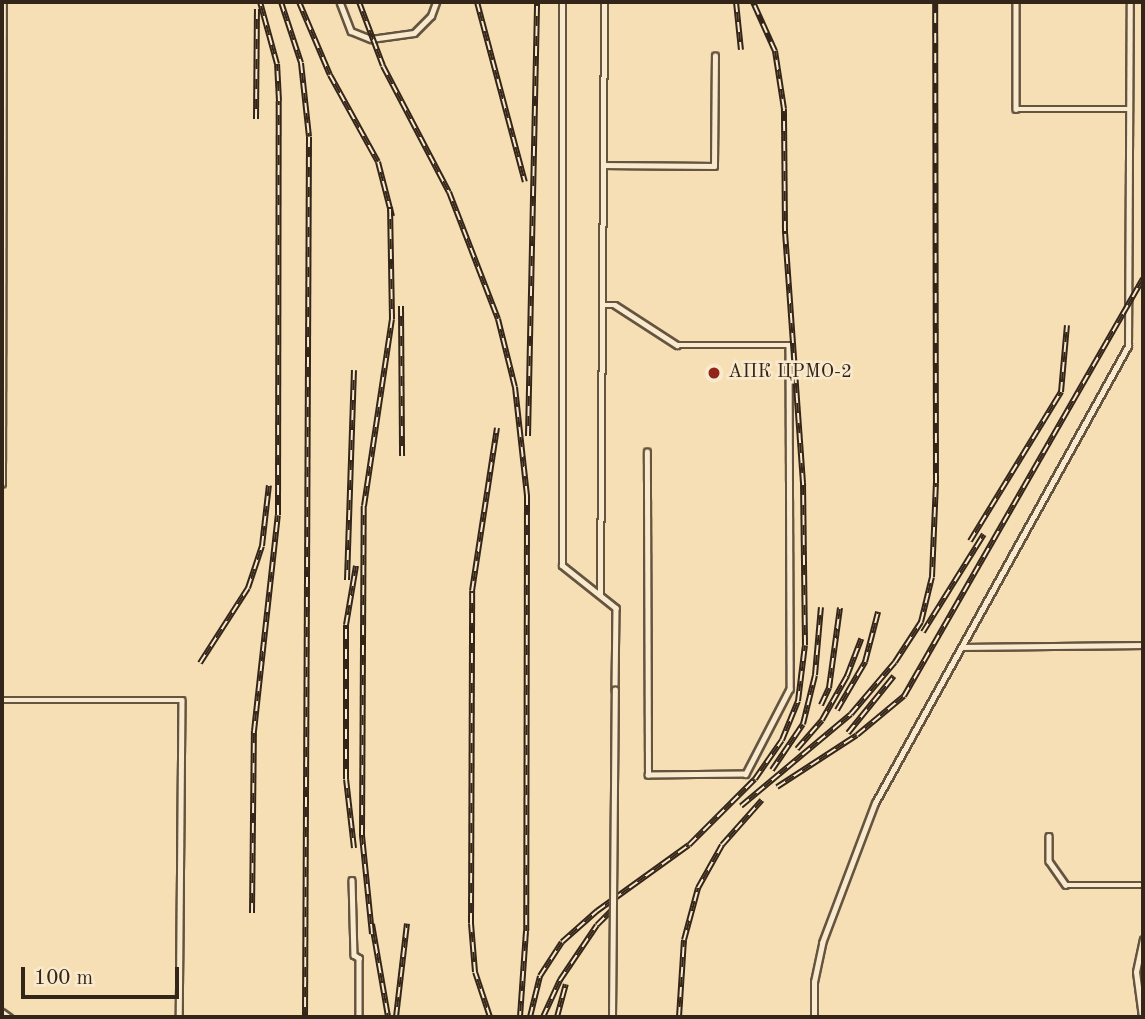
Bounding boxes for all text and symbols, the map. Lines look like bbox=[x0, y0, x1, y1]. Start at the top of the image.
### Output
place label: АПК ЦРМО-2 bbox=[728, 362, 852, 384]
marker: АПК ЦРМО-2 bbox=[706, 365, 722, 381]
scale bar bbox=[24, 953, 182, 997]
text: 100 m bbox=[34, 968, 93, 989]

